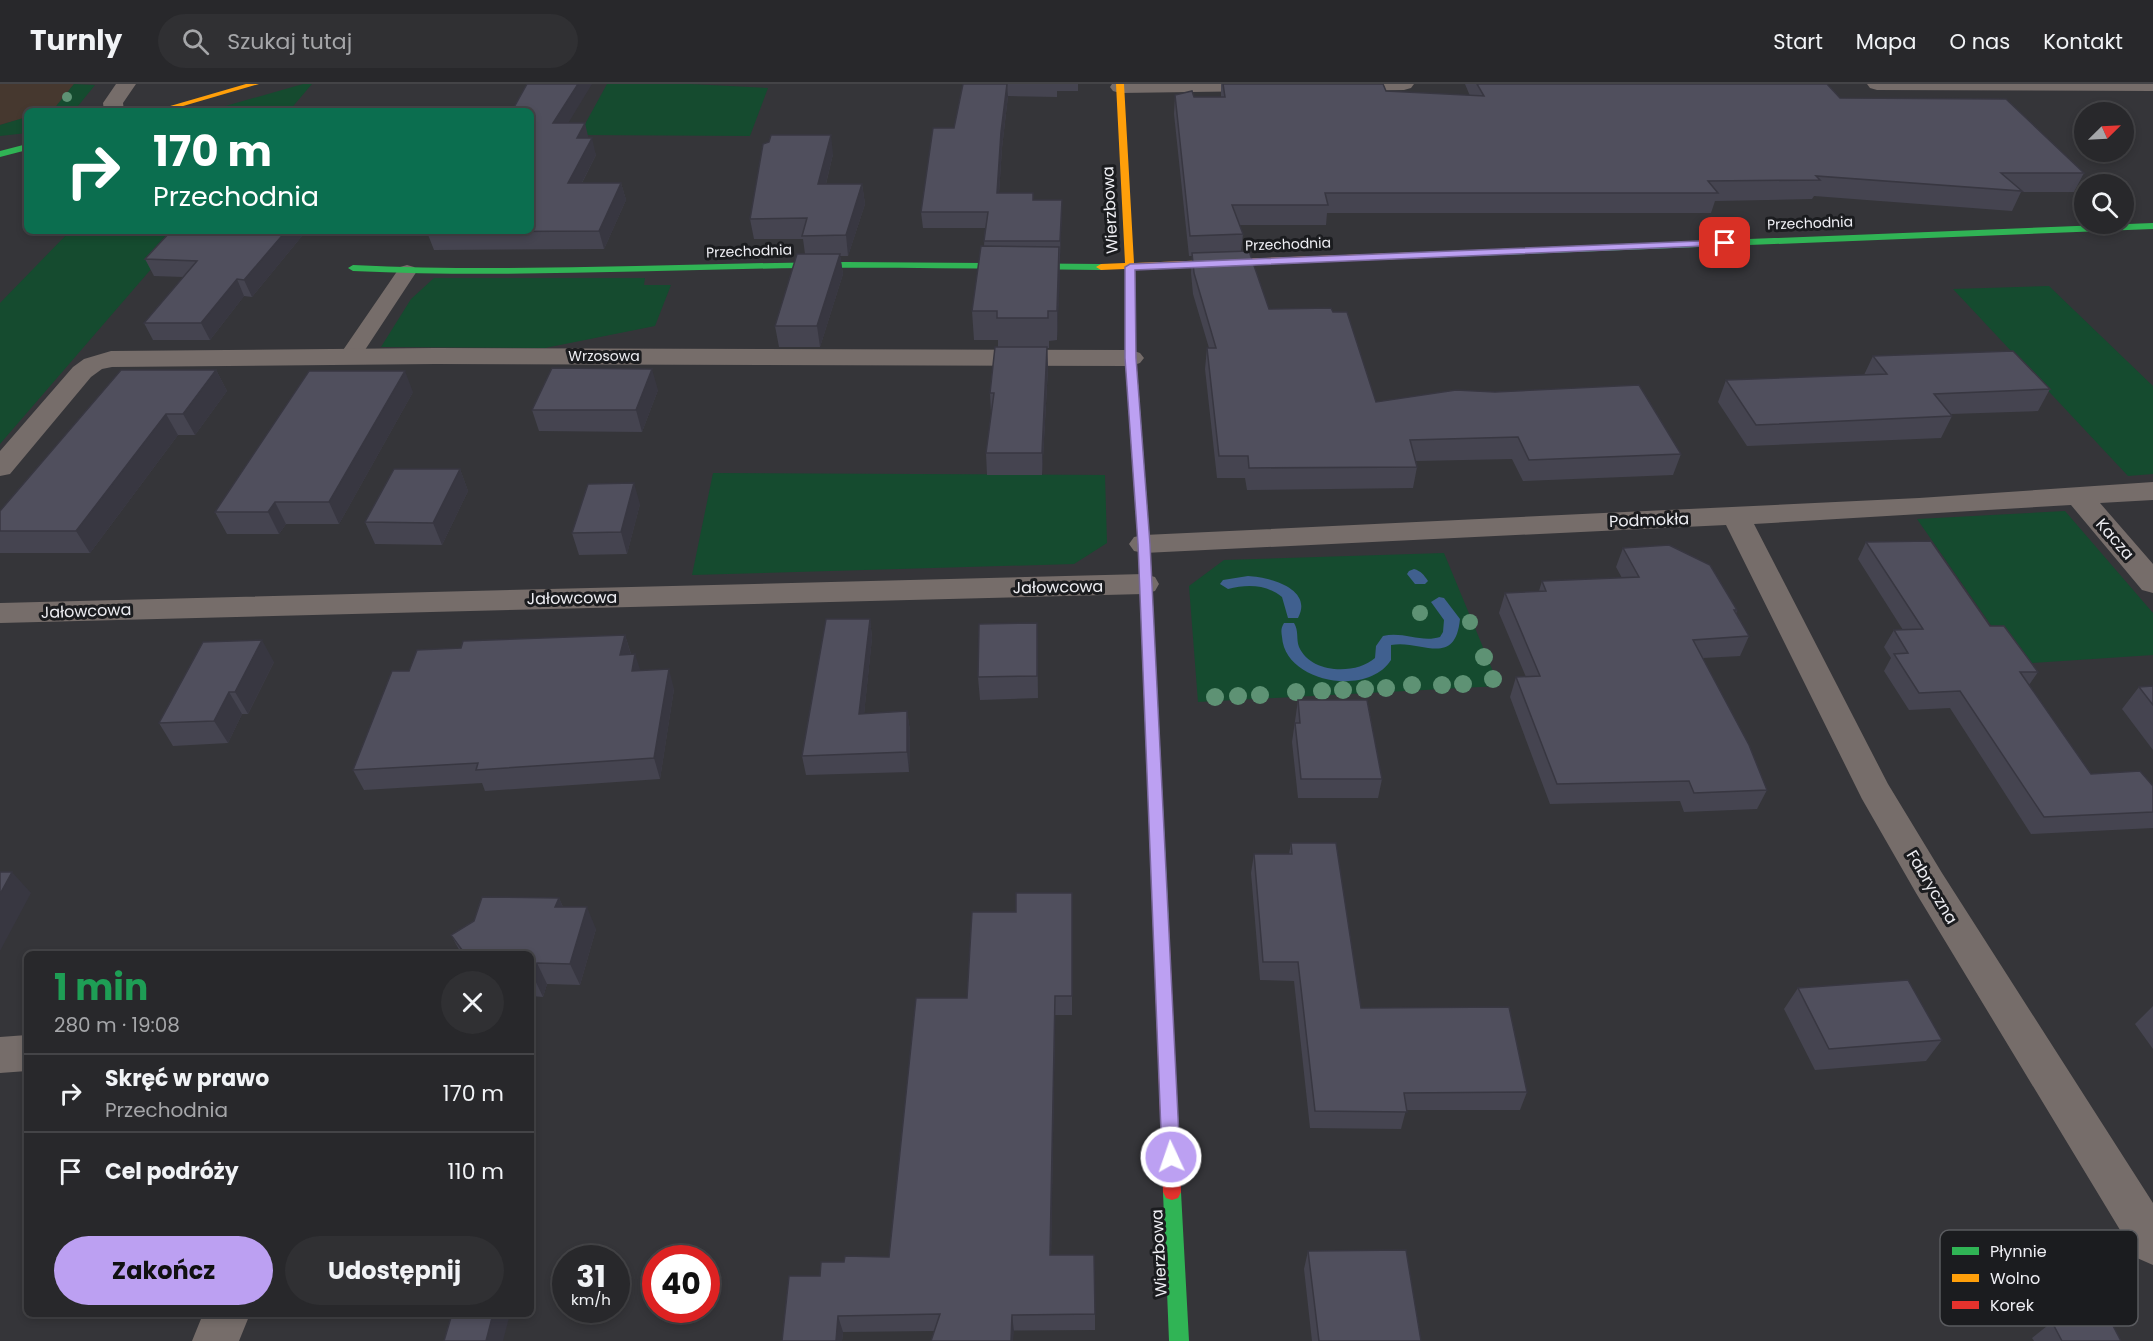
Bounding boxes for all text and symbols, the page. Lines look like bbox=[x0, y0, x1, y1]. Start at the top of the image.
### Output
search box bbox=[158, 14, 578, 68]
text: Turnly bbox=[30, 21, 122, 60]
icon: search bbox=[179, 25, 212, 58]
text: Szukaj tutaj bbox=[227, 26, 352, 57]
text: Start bbox=[1773, 27, 1823, 56]
text: Mapa bbox=[1856, 27, 1917, 56]
text: O nas bbox=[1950, 27, 2010, 56]
text: Kontakt bbox=[2043, 27, 2123, 56]
north arrow bbox=[2074, 102, 2134, 162]
map controls bbox=[2074, 102, 2134, 234]
text: 170 m bbox=[153, 122, 272, 181]
icon: right bbox=[54, 132, 132, 210]
street label: Wierzbowa bbox=[1096, 166, 1124, 254]
button: search bbox=[2074, 174, 2134, 234]
text: Przechodnia bbox=[153, 178, 319, 215]
street label: Przechodnia bbox=[1767, 212, 1853, 234]
pin bbox=[1699, 217, 1750, 268]
icon: arrive bbox=[1708, 226, 1741, 259]
street label: Przechodnia bbox=[1245, 233, 1331, 255]
street label: Przechodnia bbox=[706, 240, 792, 262]
street label: Wrzosowa bbox=[568, 346, 640, 366]
street label: Podmokła bbox=[1609, 507, 1689, 533]
street label: Kacza bbox=[2091, 513, 2139, 565]
street label: Jałowcowa bbox=[1013, 575, 1103, 599]
street label: Jałowcowa bbox=[527, 586, 617, 610]
street label: Jałowcowa bbox=[40, 598, 132, 624]
street label: Fabryczna bbox=[1901, 846, 1963, 928]
text: 1 min bbox=[54, 962, 148, 1013]
button: close bbox=[441, 971, 504, 1034]
text: 280 m · 19:08 bbox=[54, 1011, 180, 1039]
text: Skręć w prawo bbox=[105, 1063, 269, 1094]
icon: right bbox=[54, 1077, 87, 1110]
text: 170 m bbox=[443, 1078, 504, 1109]
text: Przechodnia bbox=[105, 1096, 228, 1124]
position arrow bbox=[1139, 1125, 1203, 1189]
icon: arrive bbox=[54, 1155, 87, 1188]
text: Cel podróży bbox=[105, 1156, 239, 1187]
text: 110 m bbox=[448, 1156, 504, 1187]
street label: Wierzbowa bbox=[1145, 1209, 1173, 1297]
legend bbox=[1940, 1230, 2138, 1326]
button: Zakończ bbox=[54, 1236, 273, 1305]
button: Udostępnij bbox=[285, 1236, 504, 1305]
text: Płynnie bbox=[1990, 1240, 2047, 1263]
speed limit sign: 40 bbox=[642, 1245, 720, 1323]
text: 31 bbox=[576, 1255, 606, 1298]
text: Wolno bbox=[1990, 1267, 2040, 1290]
text: km/h bbox=[571, 1289, 611, 1310]
text: Korek bbox=[1990, 1294, 2035, 1317]

